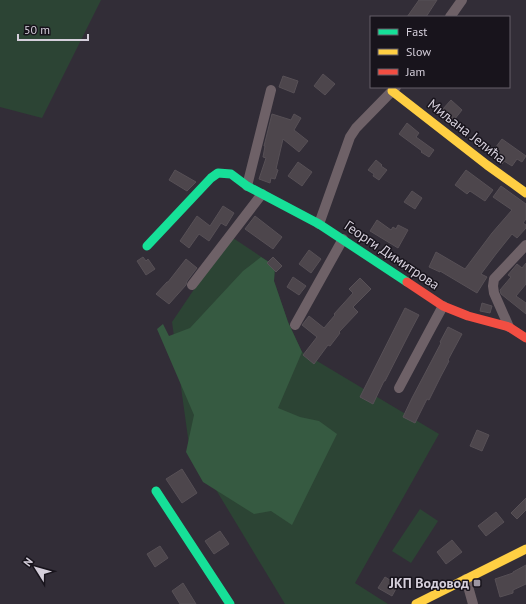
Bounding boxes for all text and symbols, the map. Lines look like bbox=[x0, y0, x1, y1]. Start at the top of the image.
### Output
scale bar bbox=[18, 16, 88, 42]
legend bbox=[370, 16, 510, 88]
text: 50 m bbox=[24, 22, 50, 37]
text: Fast bbox=[406, 24, 427, 39]
text: Slow bbox=[406, 44, 431, 59]
text: Jam bbox=[405, 64, 425, 79]
street label: Миљана Јелића bbox=[424, 95, 510, 167]
street label: Георги Димитрова bbox=[341, 216, 443, 294]
north arrow bbox=[16, 548, 56, 588]
text: N bbox=[20, 555, 36, 569]
place label: ЈКП Водовод bbox=[388, 574, 469, 592]
marker: ЈКП Водовод bbox=[472, 578, 482, 588]

